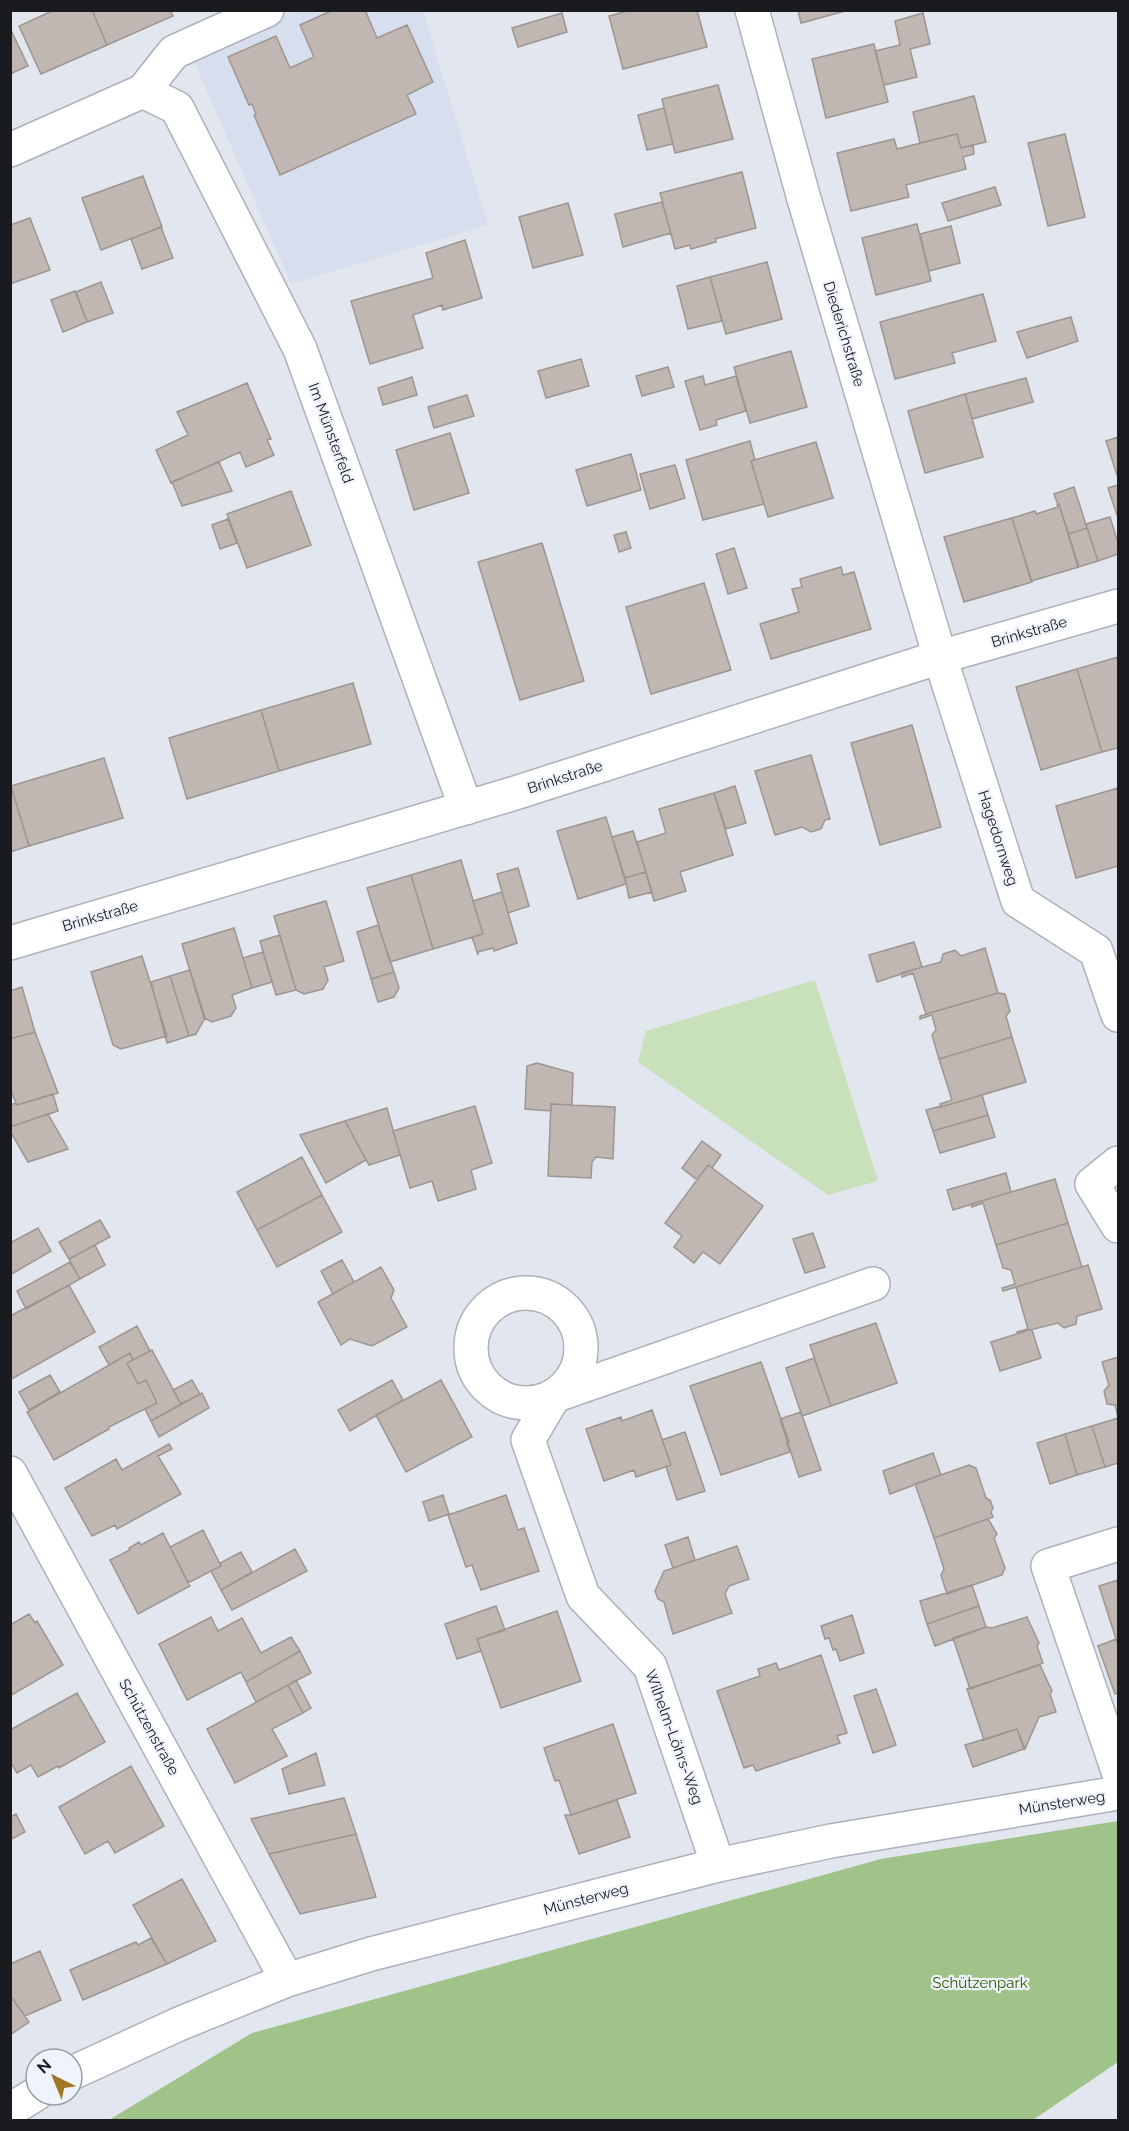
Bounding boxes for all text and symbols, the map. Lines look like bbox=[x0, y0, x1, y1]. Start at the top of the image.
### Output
street label: Diederichstraße bbox=[819, 279, 869, 389]
street label: Im Münsterfeld bbox=[305, 380, 357, 486]
street label: Brinkstraße bbox=[989, 613, 1069, 651]
street label: Brinkstraße bbox=[525, 756, 605, 798]
street label: Hagedornweg bbox=[974, 788, 1022, 888]
street label: Brinkstraße bbox=[60, 897, 140, 935]
street label: Wilhelm-Löhrs-Weg bbox=[641, 1667, 707, 1807]
street label: Schützenstraße bbox=[115, 1676, 183, 1779]
street label: Münsterweg bbox=[1018, 1787, 1106, 1819]
street label: Münsterweg bbox=[542, 1879, 630, 1919]
park label: Schützenpark bbox=[932, 1974, 1028, 1992]
north arrow bbox=[24, 2047, 84, 2107]
text: N bbox=[33, 2055, 55, 2078]

